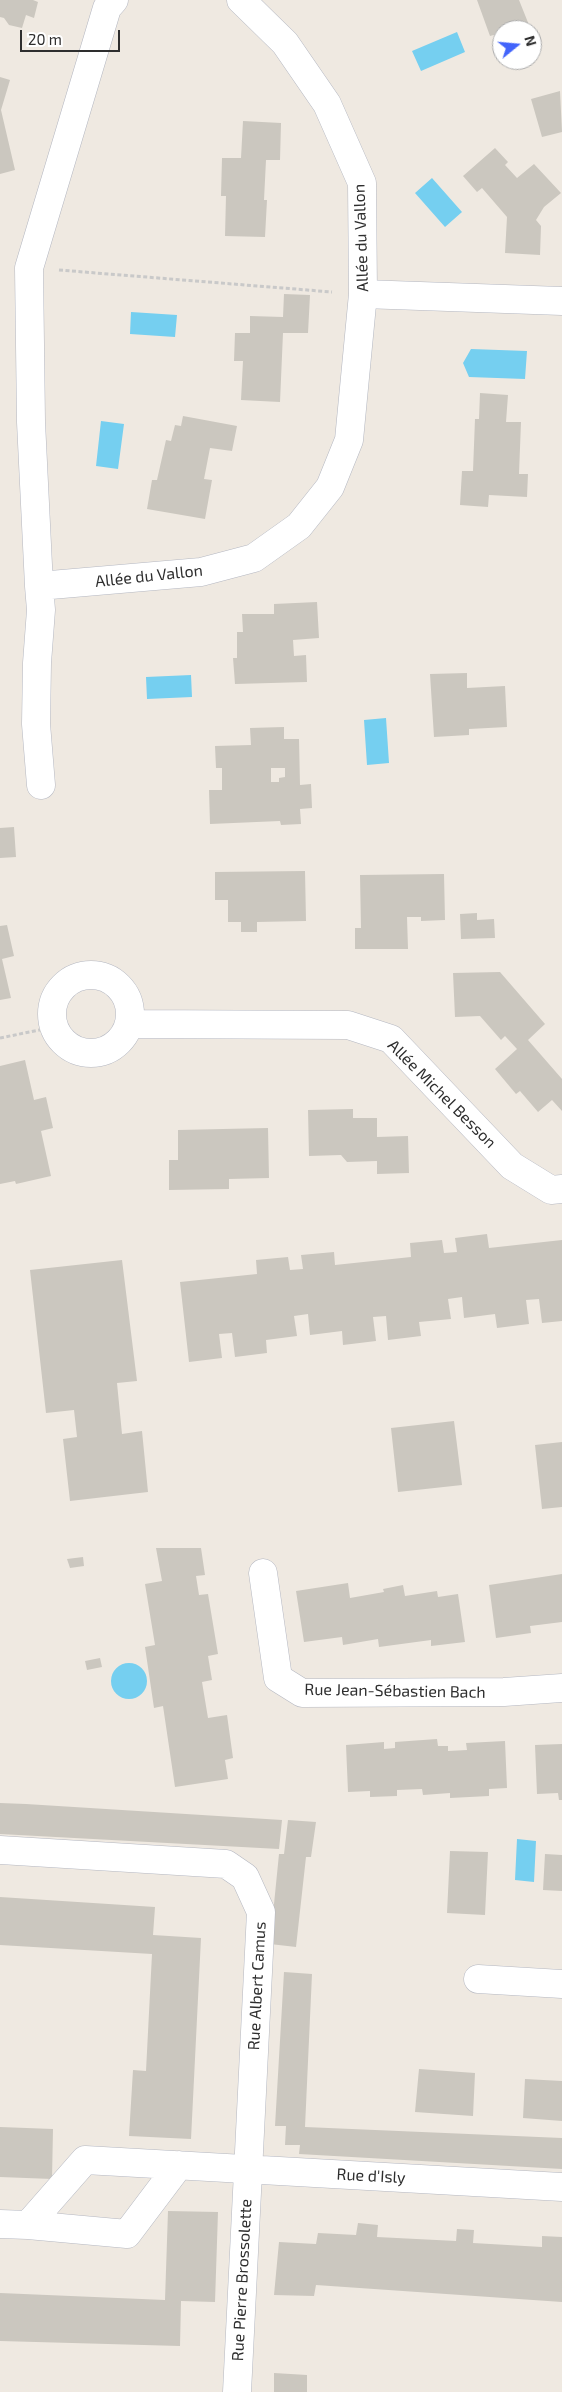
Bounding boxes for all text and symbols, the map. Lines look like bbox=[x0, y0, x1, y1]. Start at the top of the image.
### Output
scale bar bbox=[22, 20, 122, 52]
north arrow bbox=[492, 20, 542, 70]
text: 20 m bbox=[28, 30, 62, 48]
text: N bbox=[521, 33, 540, 48]
street label: Allée du Vallon bbox=[350, 184, 372, 292]
street label: Allée du Vallon bbox=[94, 561, 204, 591]
street label: Allée Michel Besson bbox=[384, 1036, 500, 1152]
street label: Rue Jean-Sébastien Bach bbox=[304, 1680, 486, 1702]
street label: Rue Albert Camus bbox=[244, 1921, 270, 2051]
street label: Rue d'Isly bbox=[336, 2165, 406, 2187]
street label: Rue Pierre Brossolette bbox=[228, 2198, 256, 2362]

